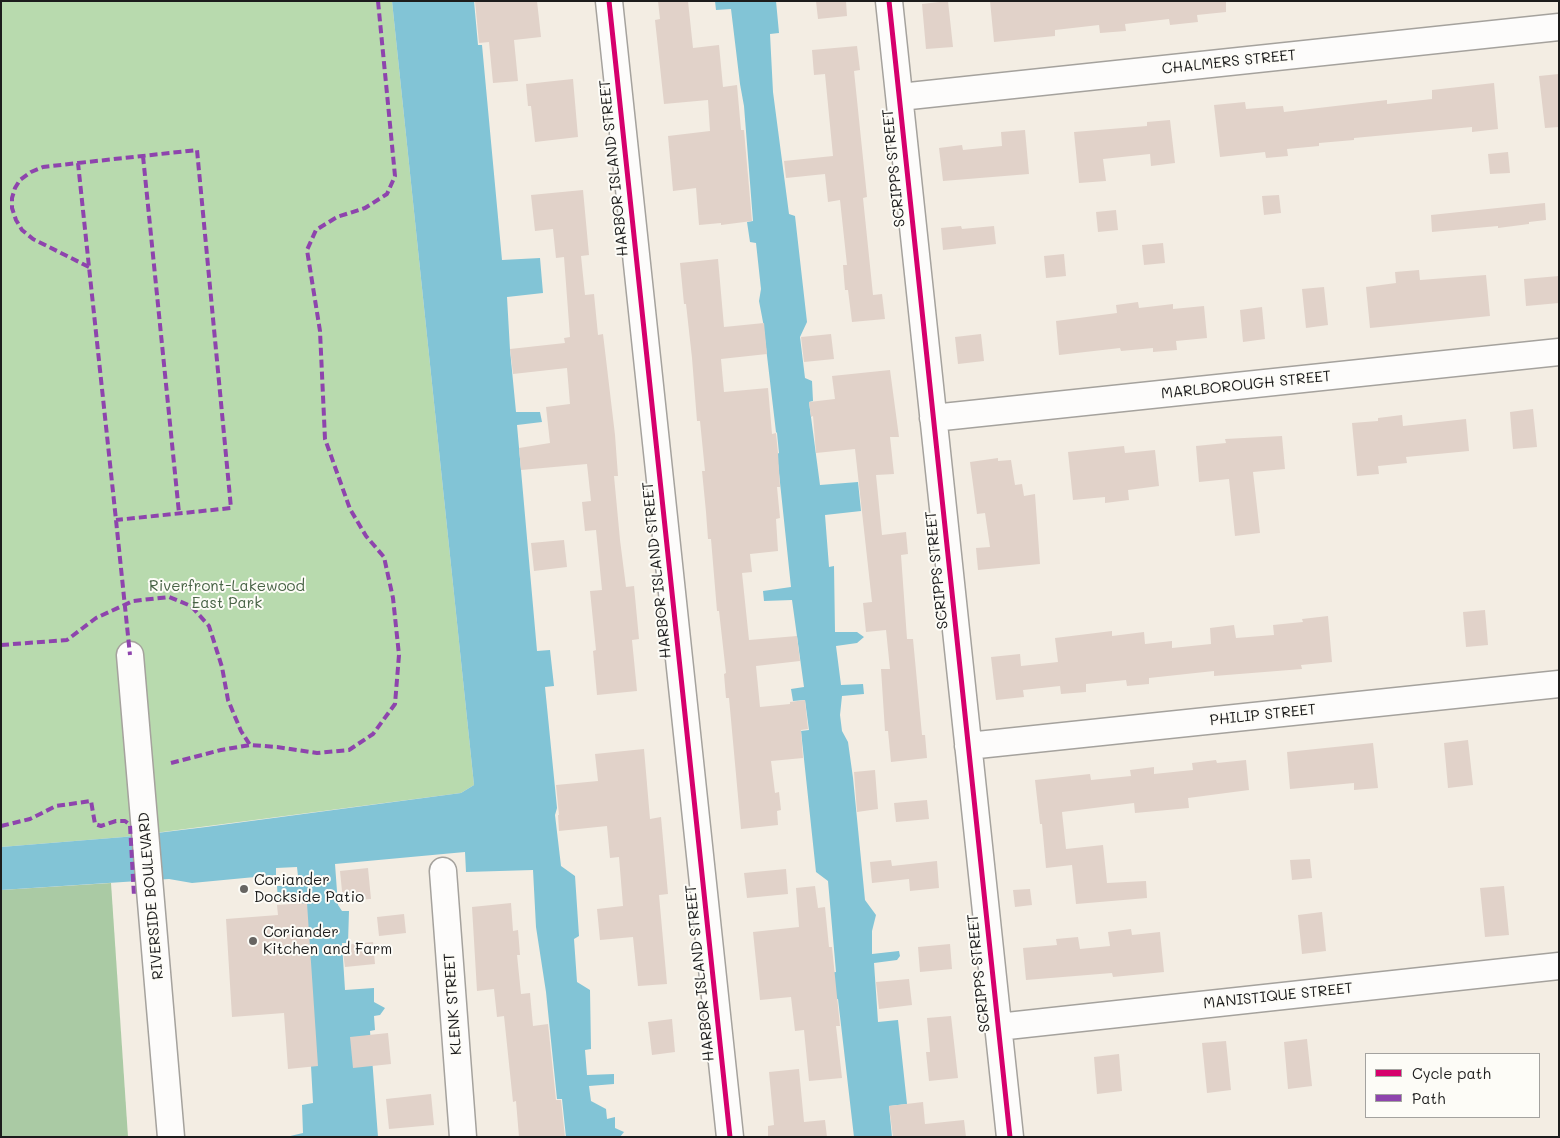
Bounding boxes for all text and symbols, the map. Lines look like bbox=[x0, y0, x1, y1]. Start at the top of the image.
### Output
street label: CHALMERS STREET bbox=[1161, 46, 1297, 78]
street label: HARBOR ISLAND STREET bbox=[596, 79, 632, 257]
street label: SCRIPPS STREET bbox=[879, 108, 909, 228]
street label: MARLBOROUGH STREET bbox=[1160, 367, 1332, 403]
street label: HARBOR ISLAND STREET bbox=[639, 481, 675, 659]
street label: SCRIPPS STREET bbox=[922, 510, 952, 630]
park label: Riverfront-Lakewood East Park bbox=[149, 577, 305, 612]
street label: PHILIP STREET bbox=[1209, 700, 1317, 730]
street label: RIVERSIDE BOULEVARD bbox=[135, 811, 167, 981]
place label: Coriander Dockside Patio bbox=[254, 871, 364, 906]
marker: Coriander Dockside Patio bbox=[238, 883, 250, 895]
street label: HARBOR ISLAND STREET bbox=[682, 884, 718, 1062]
street label: SCRIPPS STREET bbox=[964, 913, 994, 1033]
place label: Coriander Kitchen and Farm bbox=[263, 923, 392, 958]
marker: Coriander Kitchen and Farm bbox=[247, 935, 259, 947]
street label: KLENK STREET bbox=[440, 952, 466, 1056]
street label: MANISTIQUE STREET bbox=[1202, 979, 1354, 1013]
legend bbox=[1365, 1053, 1540, 1118]
text: Cycle path bbox=[1412, 1063, 1491, 1083]
text: Path bbox=[1412, 1088, 1446, 1108]

